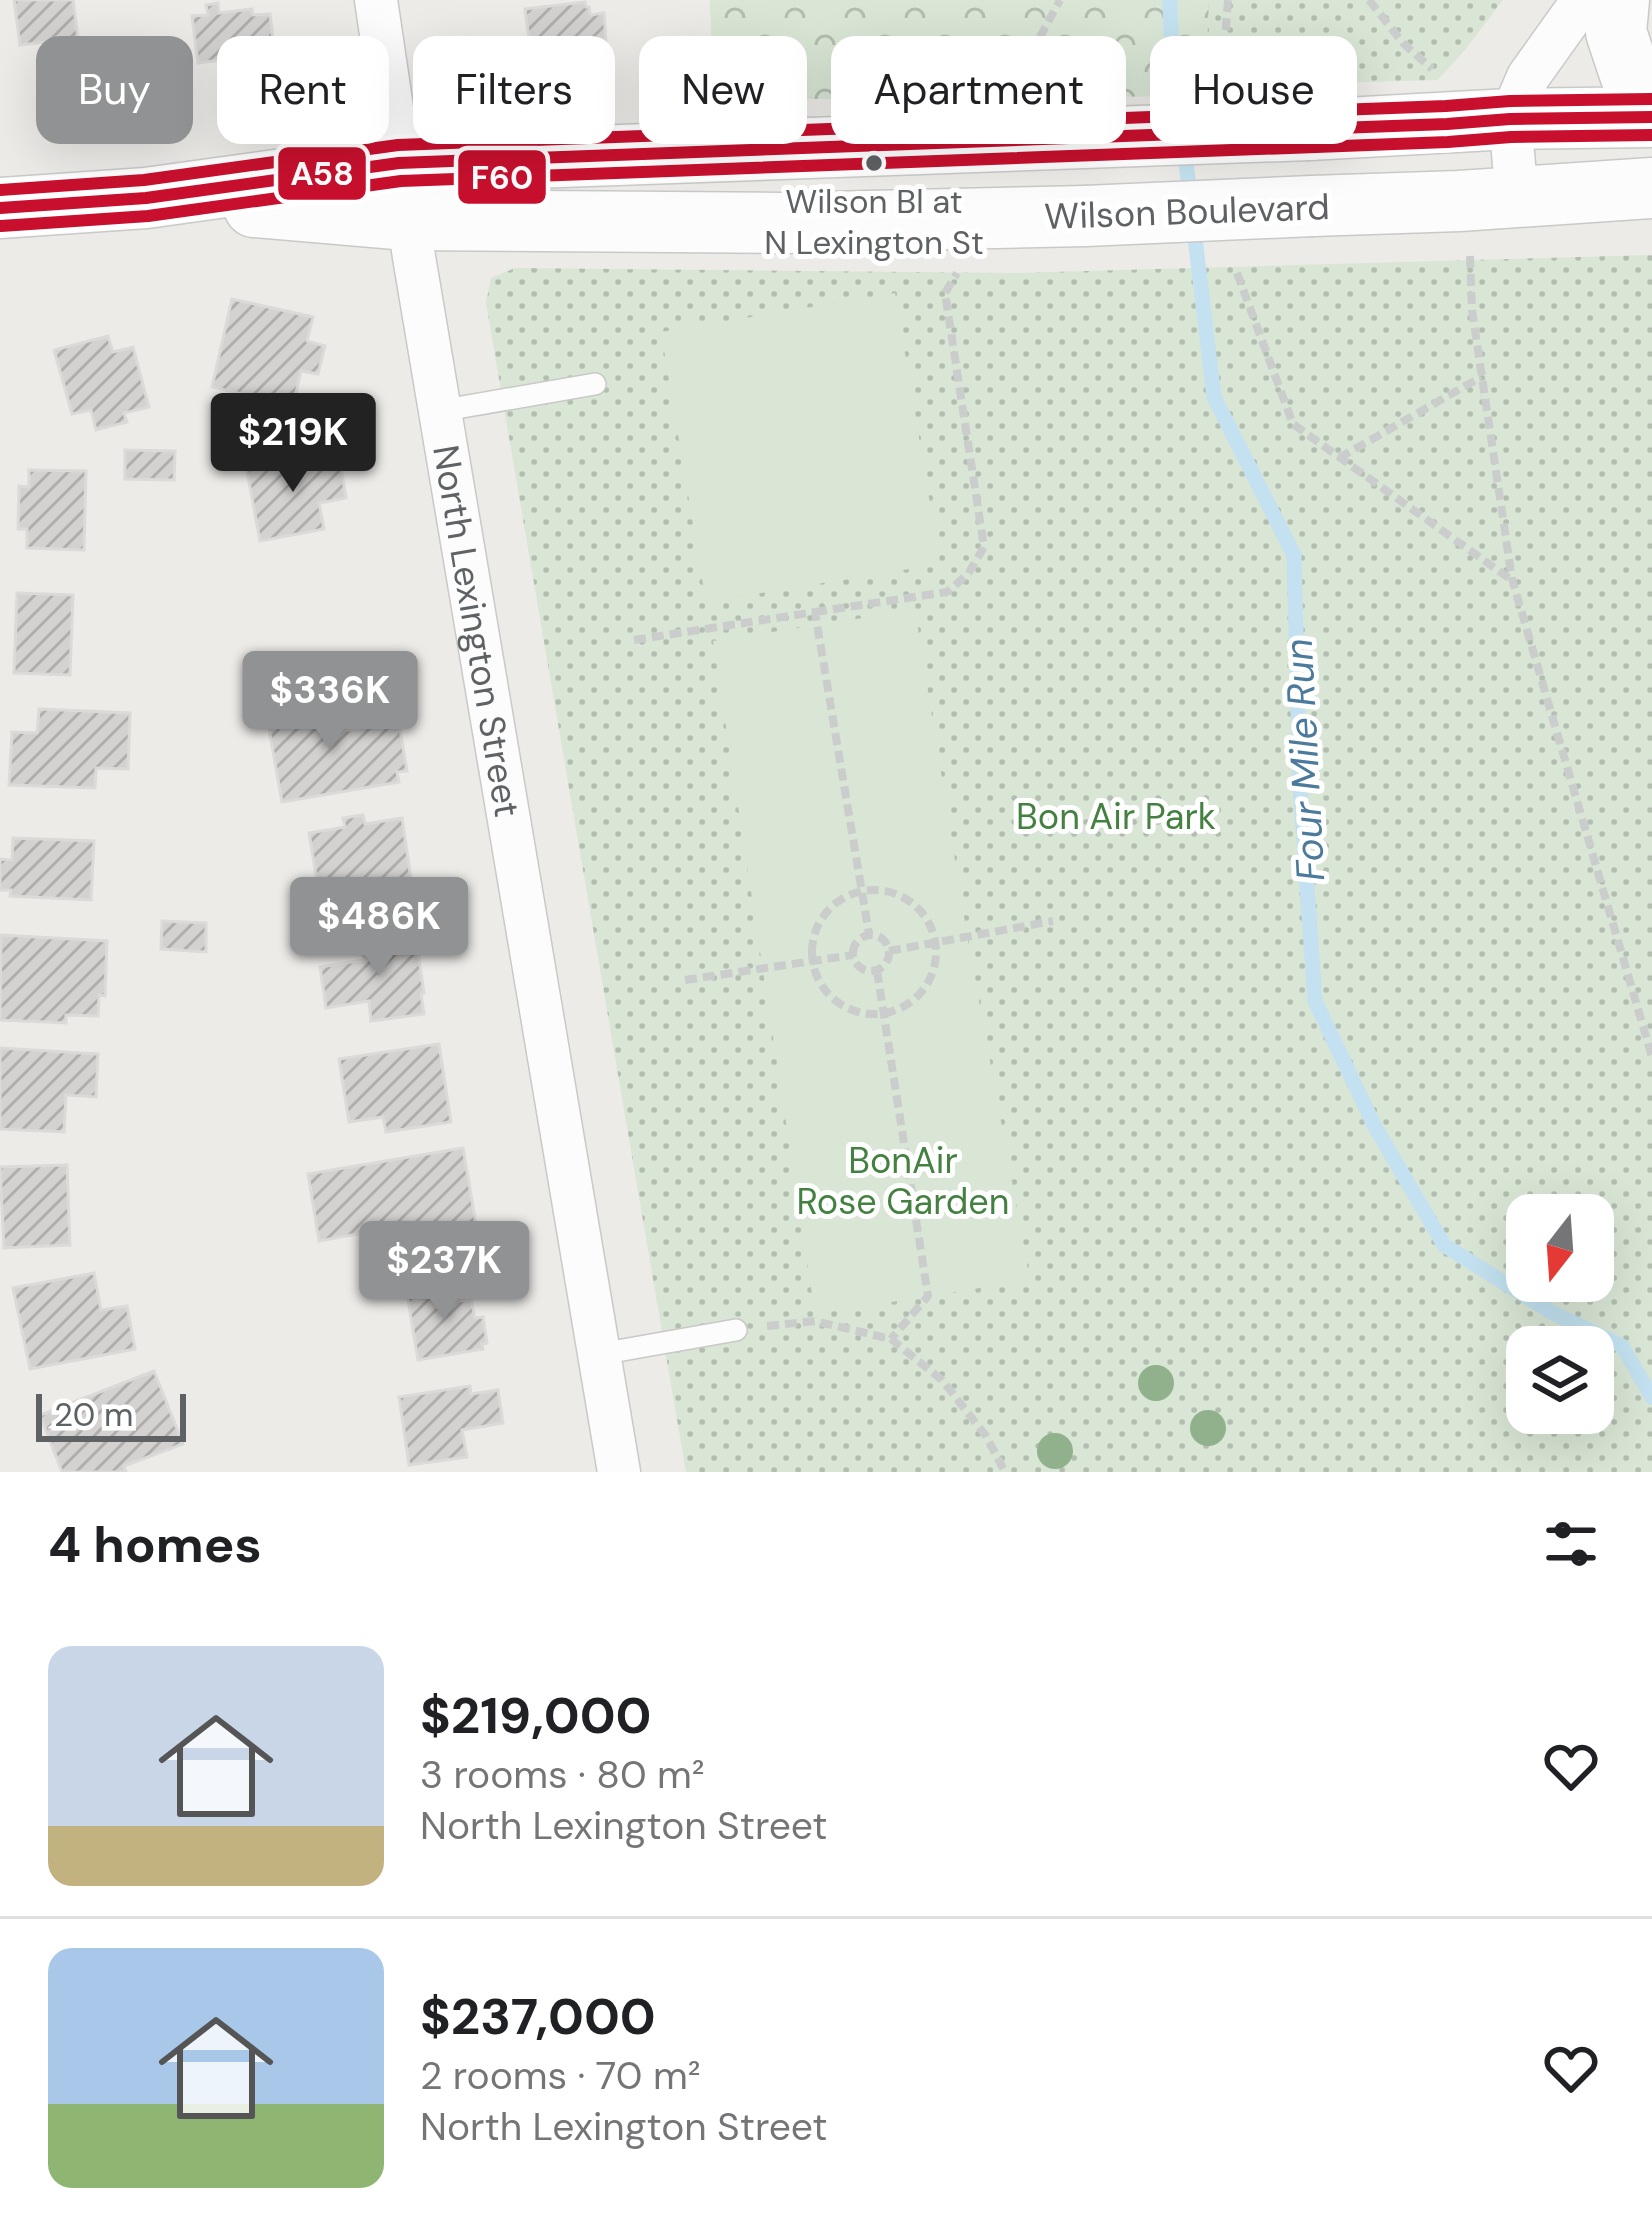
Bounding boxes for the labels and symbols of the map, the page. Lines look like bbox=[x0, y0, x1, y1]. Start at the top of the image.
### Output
line badge: A58 bbox=[276, 145, 368, 202]
line badge: F60 bbox=[456, 148, 548, 206]
text: A58 bbox=[290, 152, 354, 195]
marker: Wilson Bl at N Lexington St bbox=[863, 152, 885, 174]
text: F60 bbox=[471, 156, 533, 199]
place label: Wilson Bl at N Lexington St bbox=[764, 180, 984, 264]
street label: Wilson Boulevard bbox=[1044, 183, 1330, 240]
pin: $219K bbox=[209, 393, 377, 495]
street label: North Lexington Street bbox=[422, 442, 531, 820]
water label: Four Mile Run bbox=[1273, 637, 1336, 883]
pin: $336K bbox=[246, 651, 414, 753]
park label: Bon Air Park bbox=[1016, 793, 1216, 840]
pin: $486K bbox=[295, 877, 463, 979]
park label: BonAir Rose Garden bbox=[797, 1137, 1009, 1225]
north arrow bbox=[1506, 1194, 1614, 1302]
pin: $237K bbox=[360, 1221, 528, 1323]
scale bar bbox=[36, 1388, 186, 1441]

